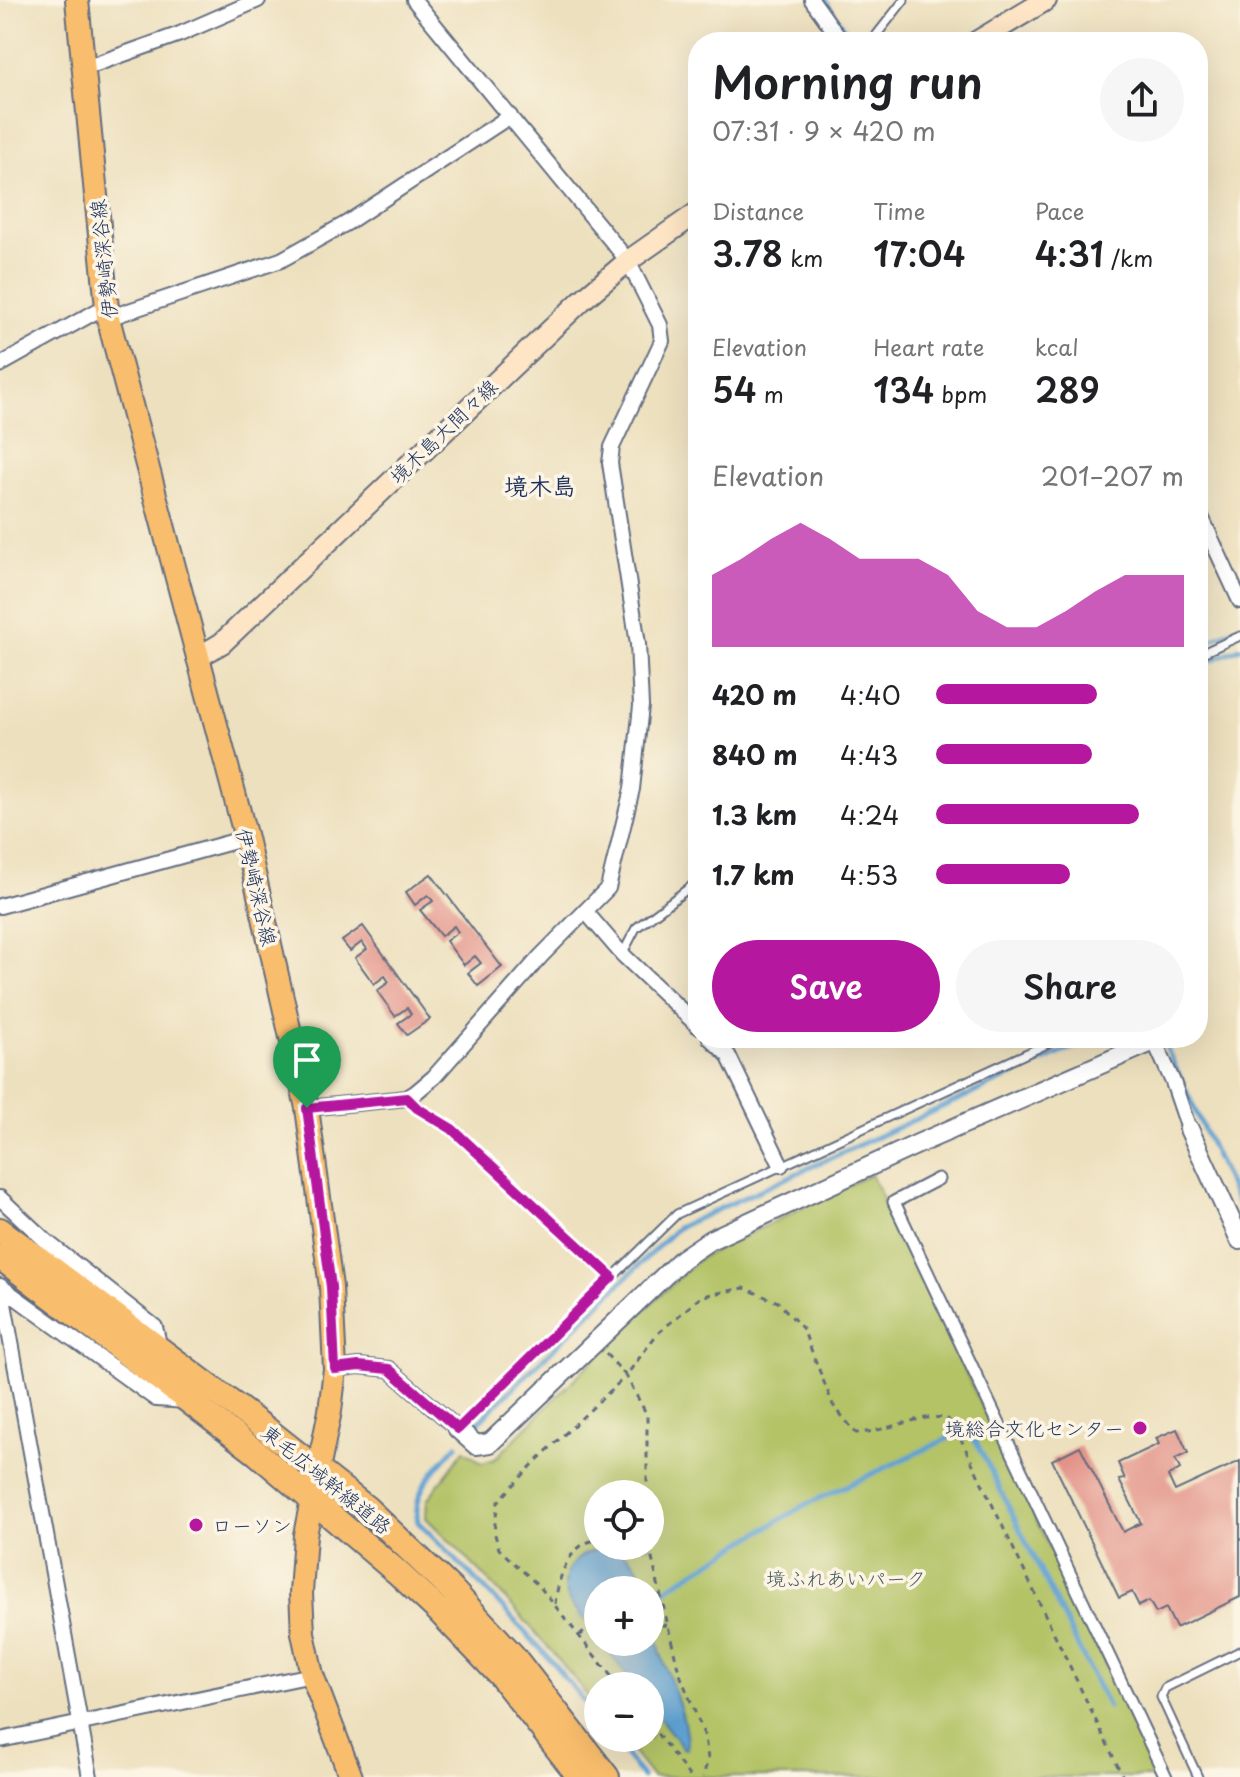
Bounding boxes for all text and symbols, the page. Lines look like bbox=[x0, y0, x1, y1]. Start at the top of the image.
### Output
text: Morning run bbox=[712, 48, 983, 114]
button: share bbox=[1100, 58, 1184, 142]
text: 07:31 · 9 × 420 m bbox=[712, 111, 936, 150]
text: Distance bbox=[712, 194, 804, 227]
text: Time bbox=[873, 194, 925, 227]
text: Pace bbox=[1035, 194, 1084, 227]
street label: 伊勢崎深谷線 bbox=[82, 198, 124, 320]
text: 3.78 bbox=[712, 227, 783, 279]
text: 17:04 bbox=[873, 227, 966, 279]
text: 4:31 bbox=[1035, 227, 1104, 279]
text: km bbox=[783, 241, 823, 274]
text: /km bbox=[1104, 241, 1153, 274]
text: Elevation bbox=[712, 330, 807, 363]
text: Heart rate bbox=[873, 330, 984, 363]
text: kcal bbox=[1035, 330, 1079, 363]
text: 54 bbox=[712, 363, 757, 415]
text: 134 bbox=[873, 363, 935, 415]
text: 289 bbox=[1035, 363, 1100, 415]
street label: 境木島大間々線 bbox=[382, 372, 504, 490]
text: m bbox=[757, 377, 784, 410]
text: bpm bbox=[935, 377, 987, 410]
text: Elevation bbox=[712, 456, 824, 495]
text: 201–207 m bbox=[1041, 456, 1184, 495]
district label: 境木島 bbox=[504, 467, 576, 503]
text: 420 m bbox=[712, 675, 797, 714]
text: 4:40 bbox=[840, 675, 901, 714]
text: 840 m bbox=[712, 735, 797, 774]
text: 4:43 bbox=[840, 735, 898, 774]
text: 1.3 km bbox=[712, 795, 797, 834]
text: 4:24 bbox=[840, 795, 900, 834]
street label: 伊勢崎深谷線 bbox=[229, 825, 285, 949]
text: 1.7 km bbox=[712, 855, 795, 894]
text: 4:53 bbox=[840, 855, 898, 894]
button: Save bbox=[712, 940, 940, 1032]
button: Share bbox=[956, 940, 1184, 1032]
pin bbox=[273, 1026, 341, 1108]
icon: arrive bbox=[285, 1038, 329, 1082]
place label: 境総合文化センター bbox=[945, 1413, 1124, 1443]
street label: 東毛広域幹線道路 bbox=[255, 1417, 399, 1541]
marker: 境総合文化センター bbox=[1131, 1419, 1149, 1437]
map controls bbox=[584, 1480, 664, 1752]
button: locate bbox=[584, 1480, 664, 1560]
place label: ローソン bbox=[212, 1510, 292, 1540]
marker: ローソン bbox=[187, 1516, 205, 1534]
park label: 境ふれあいパーク bbox=[766, 1563, 926, 1593]
button: + bbox=[584, 1576, 664, 1656]
button: − bbox=[584, 1672, 664, 1752]

